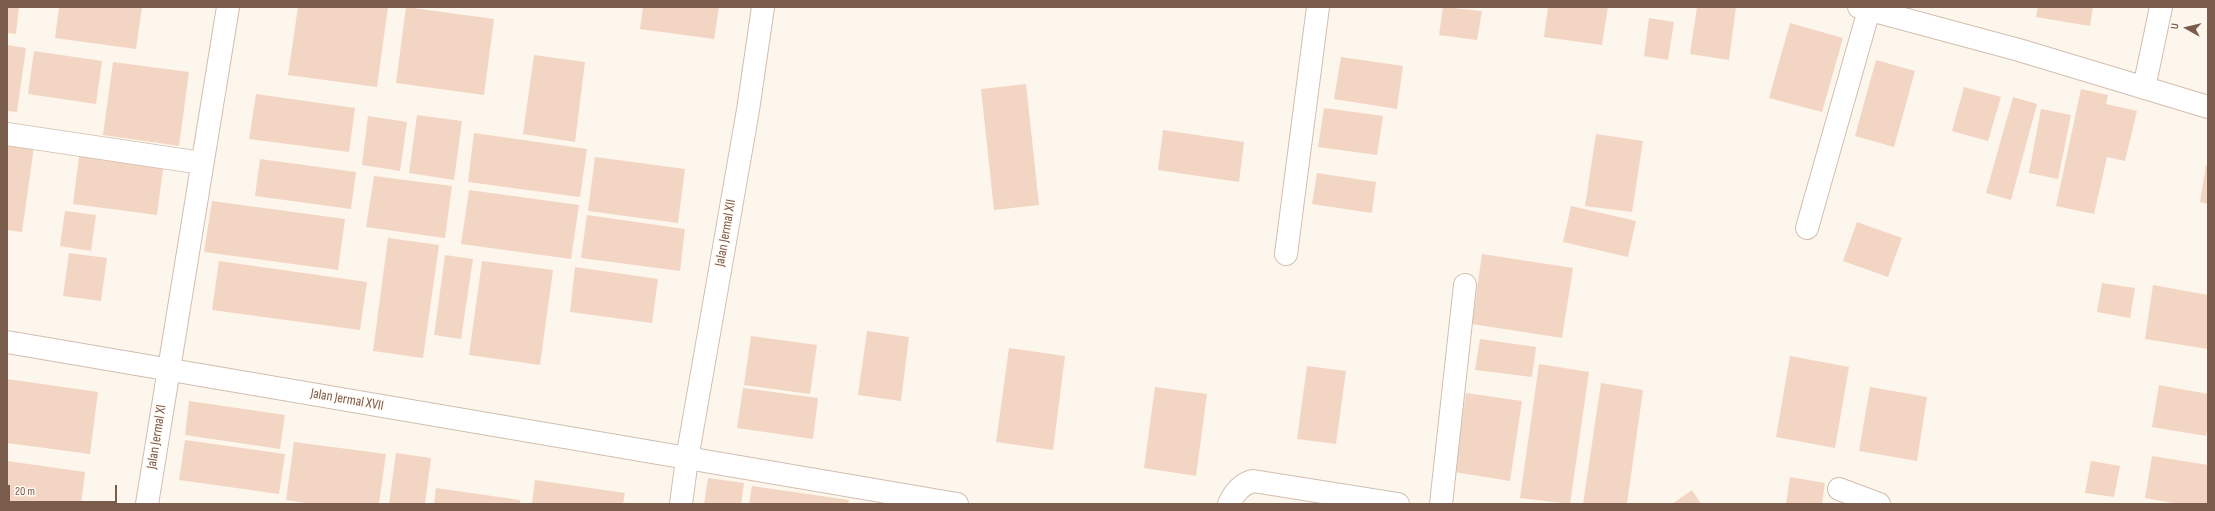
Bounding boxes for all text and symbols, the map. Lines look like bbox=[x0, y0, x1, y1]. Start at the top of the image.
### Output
north arrow bbox=[2167, 8, 2207, 48]
text: U bbox=[2168, 23, 2181, 30]
street label: Jalan Jermal XII bbox=[712, 198, 740, 268]
street label: Jalan Jermal XVII bbox=[309, 385, 385, 415]
street label: Jalan Jermal XI bbox=[144, 404, 170, 470]
scale bar bbox=[10, 477, 119, 503]
text: 20 m bbox=[15, 484, 35, 499]

